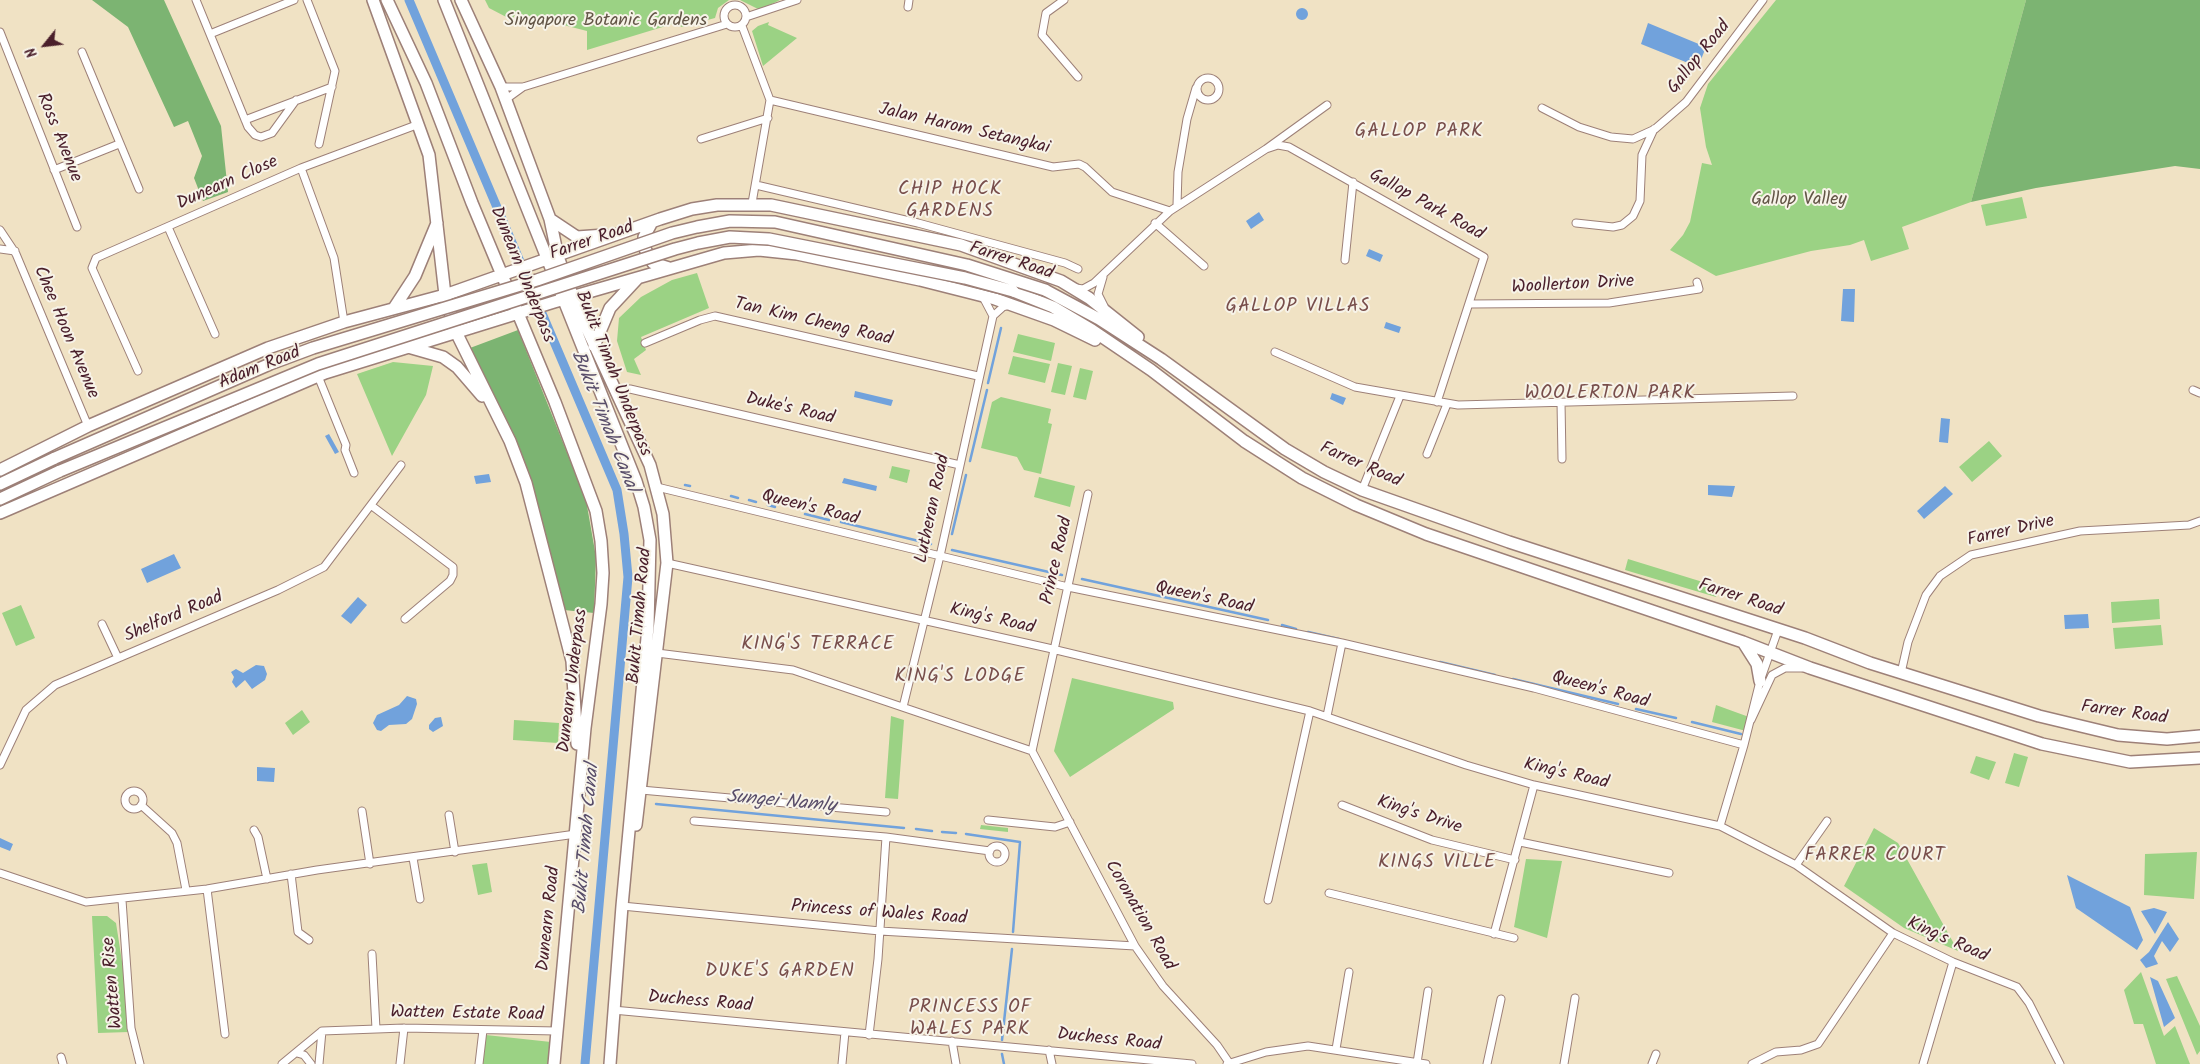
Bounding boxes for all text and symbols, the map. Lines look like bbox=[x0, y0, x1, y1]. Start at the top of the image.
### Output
park label: Singapore Botanic Gardens bbox=[505, 11, 707, 33]
street label: Gallop Road bbox=[1664, 17, 1736, 99]
north arrow bbox=[20, 20, 70, 70]
text: N bbox=[20, 43, 44, 61]
street label: Ross Avenue bbox=[30, 90, 86, 186]
street label: Jalan Harom Setangkai bbox=[876, 100, 1052, 160]
district label: GALLOP PARK bbox=[1353, 122, 1485, 144]
street label: Dunearn Close bbox=[174, 152, 282, 216]
street label: Gallop Park Road bbox=[1365, 165, 1487, 247]
district label: CHIP HOCK GARDENS bbox=[897, 180, 1003, 224]
park label: Gallop Valley bbox=[1751, 190, 1847, 212]
street label: Dunearn Underpass bbox=[484, 204, 558, 346]
street label: Farrer Road bbox=[547, 218, 637, 266]
street label: Farrer Road bbox=[966, 238, 1056, 286]
street label: Chee Hoon Avenue bbox=[27, 263, 103, 403]
street label: Woollerton Drive bbox=[1511, 272, 1635, 300]
street label: Bukit Timah Underpass bbox=[569, 288, 655, 460]
street label: Tan Kim Cheng Road bbox=[732, 294, 894, 352]
district label: GALLOP VILLAS bbox=[1224, 297, 1372, 319]
street label: Adam Road bbox=[216, 343, 304, 395]
water label: Bukit Timah Canal bbox=[564, 348, 642, 496]
district label: WOOLERTON PARK bbox=[1523, 384, 1697, 406]
street label: Duke's Road bbox=[744, 389, 836, 431]
street label: Farrer Road bbox=[1316, 438, 1404, 494]
street label: Lutheran Road bbox=[912, 453, 956, 565]
street label: Queen's Road bbox=[759, 486, 861, 532]
street label: Farrer Drive bbox=[1965, 512, 2057, 552]
street label: Prince Road bbox=[1037, 515, 1079, 607]
street label: Bukit Timah Road bbox=[624, 547, 658, 685]
street label: Farrer Road bbox=[1695, 575, 1785, 623]
street label: Queen's Road bbox=[1153, 578, 1255, 620]
street label: Shelford Road bbox=[122, 588, 226, 648]
street label: King's Road bbox=[947, 600, 1037, 640]
street label: Dunearn Underpass bbox=[554, 608, 594, 754]
district label: KING'S TERRACE bbox=[739, 635, 897, 657]
district label: KING'S LODGE bbox=[893, 667, 1027, 689]
street label: Queen's Road bbox=[1549, 668, 1651, 714]
street label: Farrer Road bbox=[2079, 697, 2169, 731]
street label: King's Road bbox=[1521, 755, 1611, 795]
water label: Bukit Timah Canal bbox=[570, 763, 606, 915]
water label: Sungei Namly bbox=[725, 787, 837, 819]
street label: King's Drive bbox=[1374, 792, 1464, 840]
district label: FARRER COURT bbox=[1803, 846, 1947, 868]
district label: KINGS VILLE bbox=[1377, 853, 1497, 875]
street label: Coronation Road bbox=[1099, 857, 1179, 975]
street label: Dunearn Road bbox=[534, 866, 566, 972]
street label: Princess of Wales Road bbox=[790, 897, 968, 931]
street label: King's Road bbox=[1903, 914, 1991, 968]
street label: Watten Rise bbox=[99, 936, 129, 1030]
district label: DUKE'S GARDEN bbox=[703, 962, 857, 984]
street label: Duchess Road bbox=[647, 988, 753, 1018]
district label: PRINCESS OF WALES PARK bbox=[907, 998, 1033, 1042]
street label: Watten Estate Road bbox=[390, 1003, 544, 1027]
street label: Duchess Road bbox=[1056, 1025, 1162, 1057]

